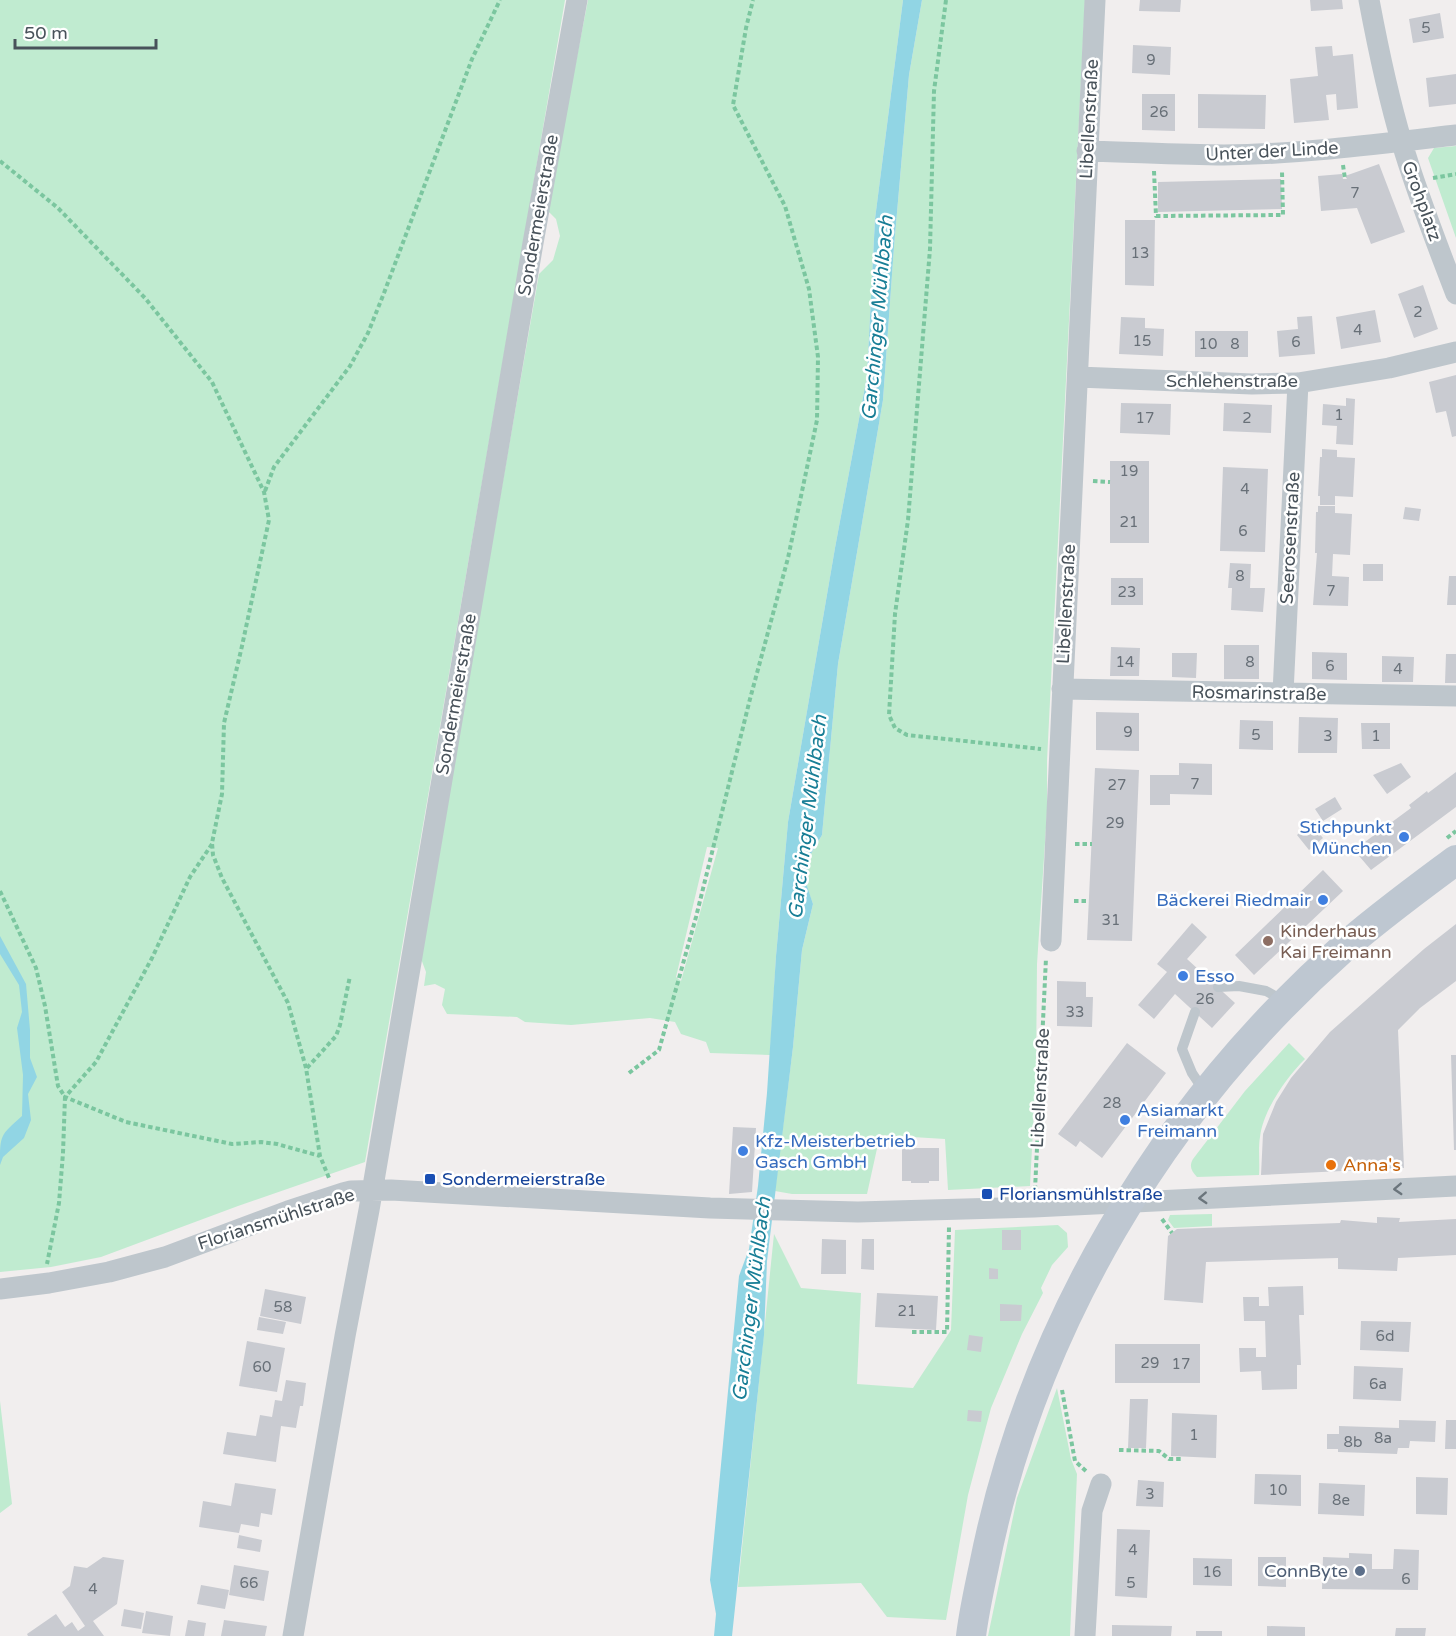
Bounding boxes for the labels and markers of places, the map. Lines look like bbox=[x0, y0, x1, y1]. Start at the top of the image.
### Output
place label: Stichpunkt München bbox=[1299, 816, 1392, 859]
marker: Stichpunkt München bbox=[1397, 830, 1411, 844]
place label: Bäckerei Riedmair bbox=[1156, 889, 1311, 911]
marker: Bäckerei Riedmair bbox=[1316, 893, 1330, 907]
place label: Kinderhaus Kai Freimann bbox=[1280, 920, 1392, 963]
marker: Kinderhaus Kai Freimann bbox=[1261, 934, 1275, 948]
place label: Esso bbox=[1195, 965, 1235, 987]
marker: Esso bbox=[1176, 969, 1190, 983]
place label: Asiamarkt Freimann bbox=[1137, 1099, 1224, 1142]
marker: Asiamarkt Freimann bbox=[1118, 1113, 1132, 1127]
place label: Kfz-Meisterbetrieb Gasch GmbH bbox=[755, 1130, 916, 1173]
marker: Kfz-Meisterbetrieb Gasch GmbH bbox=[736, 1144, 750, 1158]
place label: Anna's bbox=[1343, 1154, 1401, 1176]
marker: Anna's bbox=[1324, 1158, 1338, 1172]
place label: Sondermeierstraße bbox=[442, 1168, 605, 1190]
marker: Sondermeierstraße bbox=[423, 1172, 437, 1186]
place label: Floriansmühlstraße bbox=[999, 1183, 1163, 1205]
marker: Floriansmühlstraße bbox=[980, 1187, 994, 1201]
place label: ConnByte bbox=[1264, 1560, 1348, 1582]
marker: ConnByte bbox=[1353, 1564, 1367, 1578]

